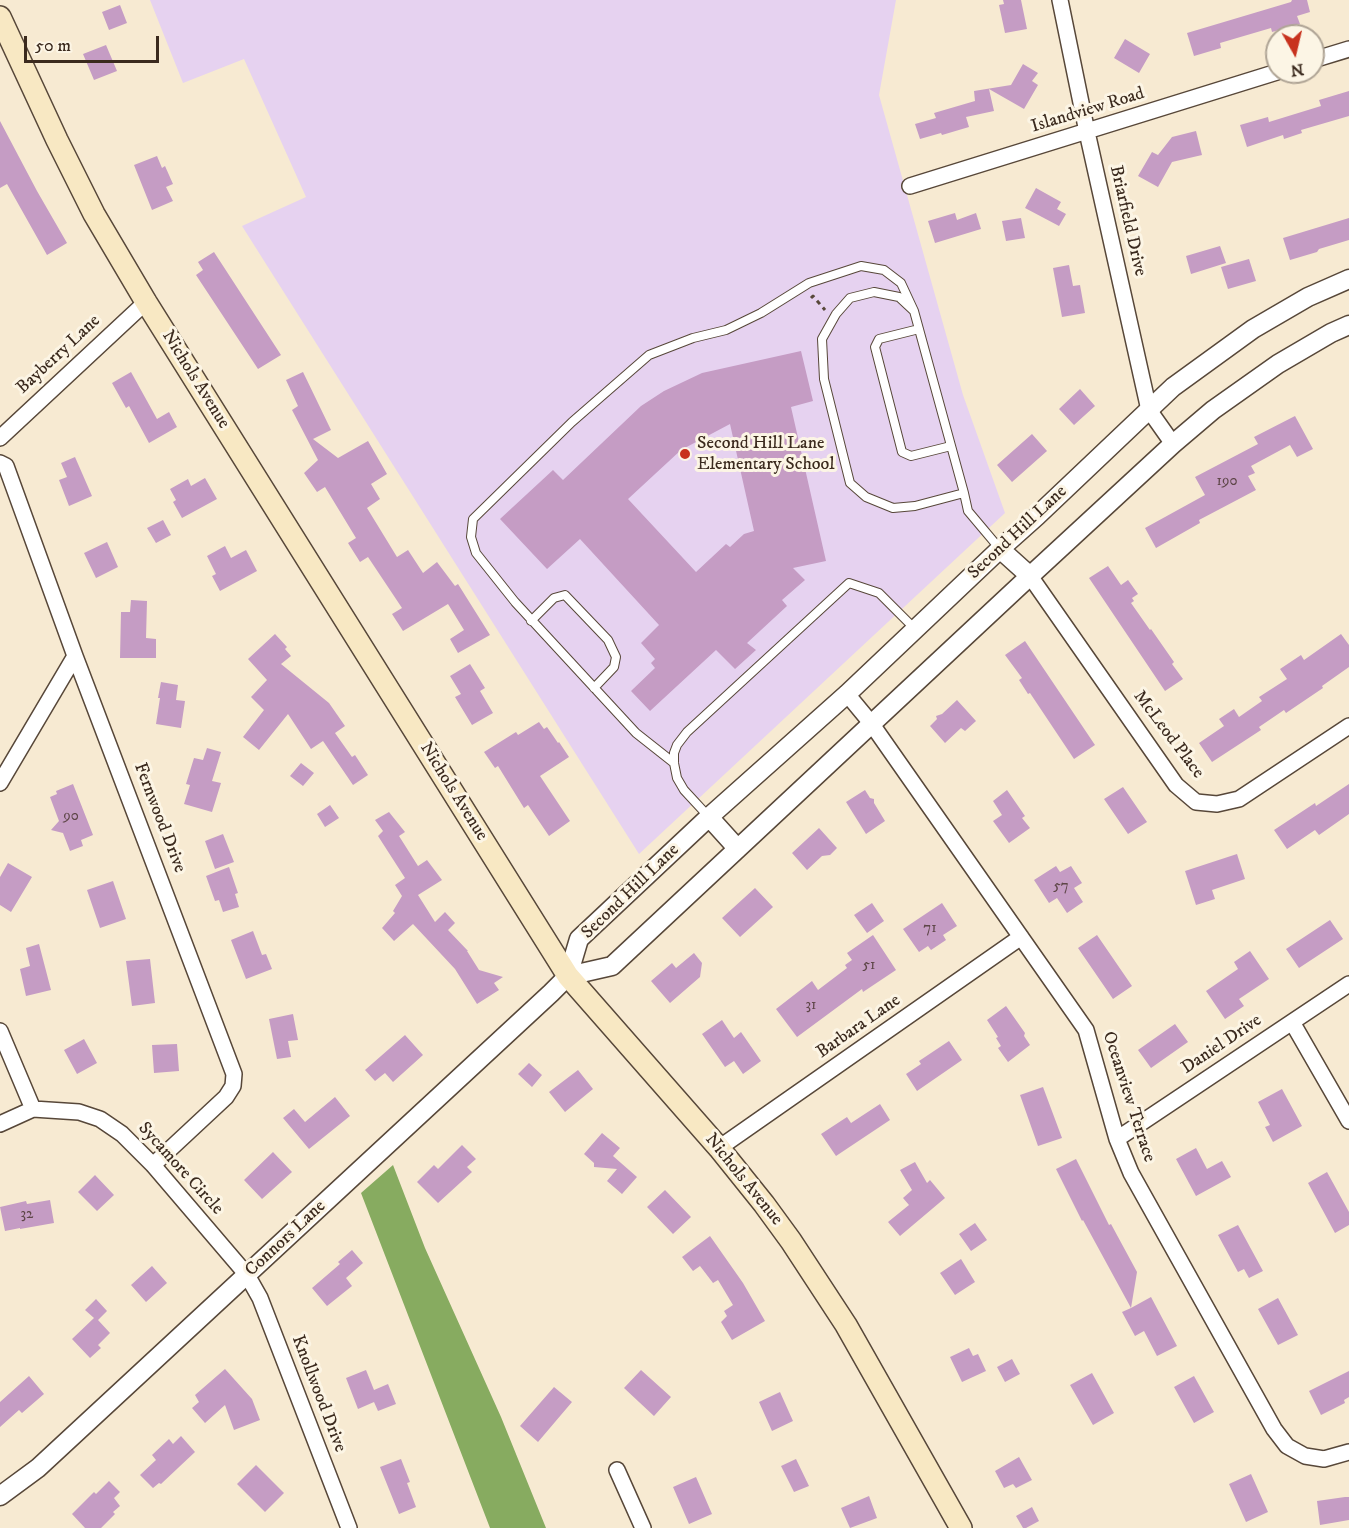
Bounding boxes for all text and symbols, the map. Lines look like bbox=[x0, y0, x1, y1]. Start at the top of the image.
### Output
scale bar bbox=[27, 24, 162, 62]
north arrow bbox=[1265, 24, 1325, 84]
text: 50 m bbox=[35, 35, 71, 57]
text: N bbox=[1289, 59, 1305, 81]
street label: Islandview Road bbox=[1029, 84, 1147, 138]
street label: Briarfield Drive bbox=[1104, 164, 1150, 278]
street label: Bayberry Lane bbox=[13, 311, 105, 399]
street label: Nichols Avenue bbox=[156, 327, 234, 433]
place label: Second Hill Lane Elementary School bbox=[697, 433, 835, 476]
marker: Second Hill Lane Elementary School bbox=[678, 447, 692, 461]
house number: 190 bbox=[1216, 473, 1238, 491]
street label: Second Hill Lane bbox=[964, 482, 1072, 584]
street label: McLeod Place bbox=[1128, 687, 1208, 783]
street label: Nichols Avenue bbox=[414, 739, 492, 845]
street label: Fernwood Drive bbox=[128, 760, 190, 876]
house number: 90 bbox=[63, 808, 79, 826]
street label: Second Hill Lane bbox=[578, 840, 684, 944]
house number: 57 bbox=[1053, 878, 1069, 896]
house number: 71 bbox=[923, 920, 937, 938]
house number: 51 bbox=[863, 957, 875, 975]
street label: Barbara Lane bbox=[813, 990, 905, 1064]
house number: 31 bbox=[805, 997, 817, 1015]
street label: Daniel Drive bbox=[1178, 1010, 1266, 1080]
street label: Oceanview Terrace bbox=[1097, 1029, 1159, 1165]
street label: Sycamore Circle bbox=[133, 1118, 227, 1220]
street label: Nichols Avenue bbox=[699, 1130, 787, 1230]
street label: Connors Lane bbox=[241, 1196, 331, 1282]
house number: 32 bbox=[21, 1206, 33, 1224]
street label: Knollwood Drive bbox=[286, 1333, 350, 1455]

